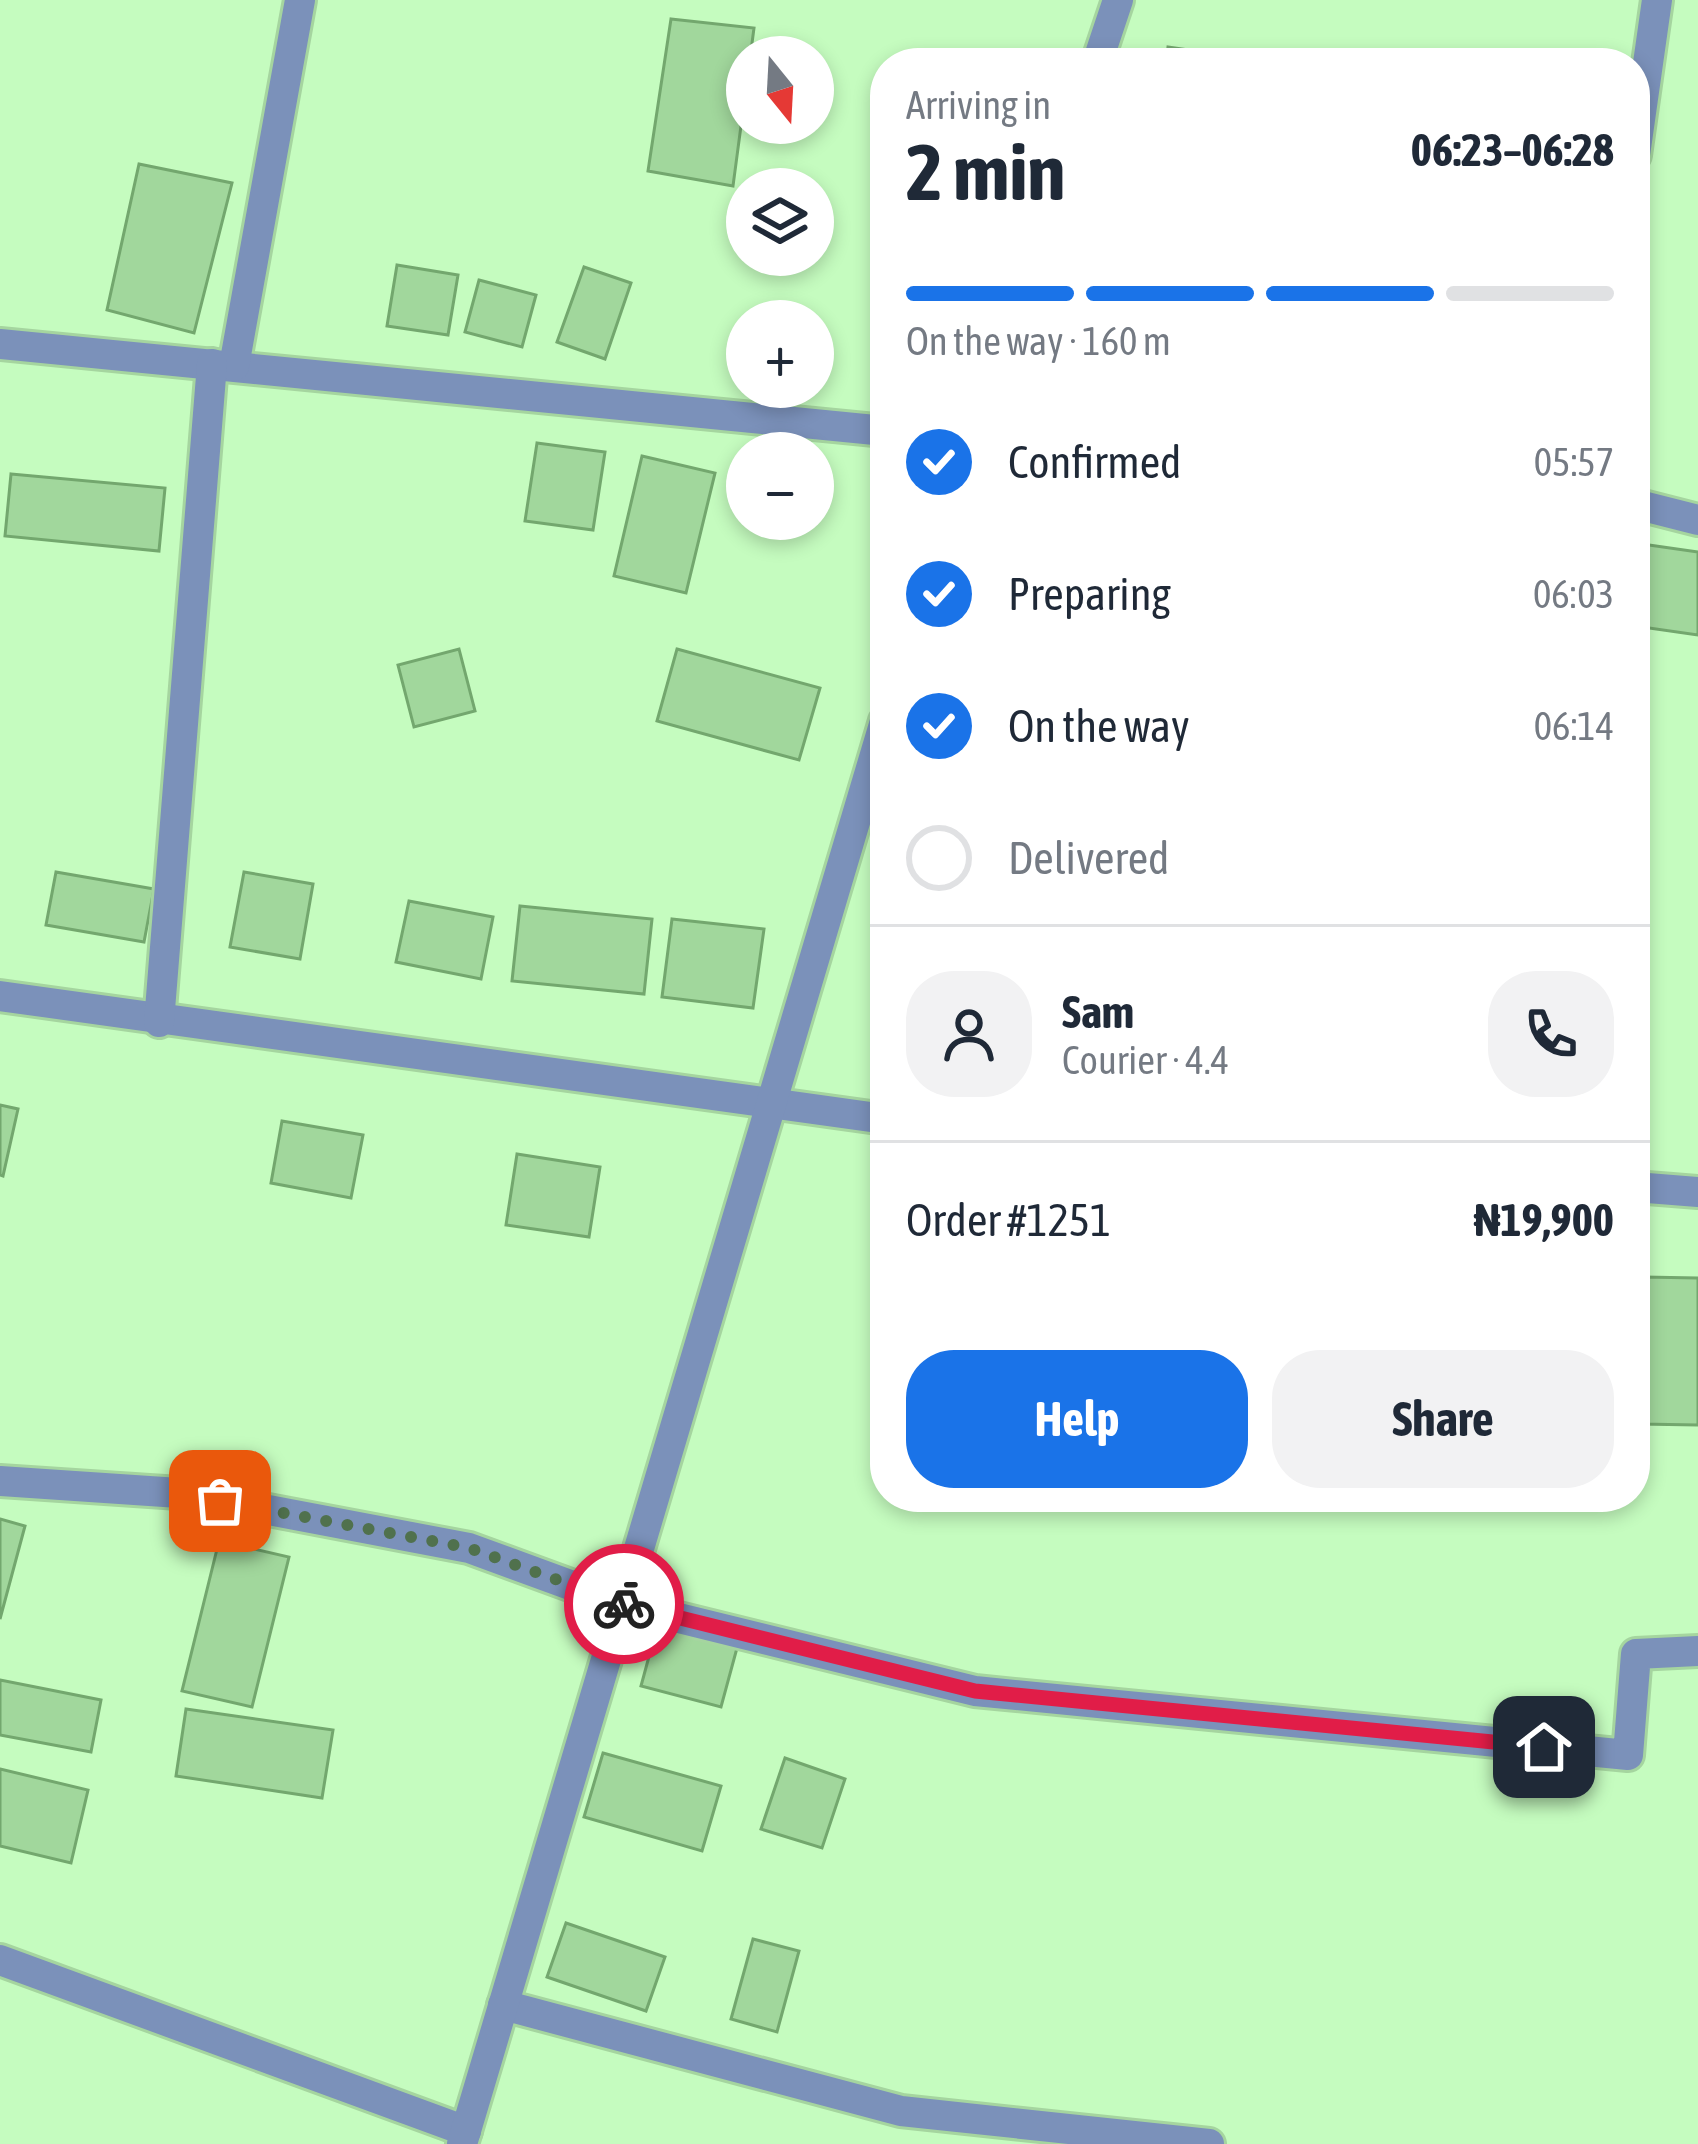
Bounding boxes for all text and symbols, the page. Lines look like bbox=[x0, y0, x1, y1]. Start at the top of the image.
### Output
north arrow bbox=[726, 36, 834, 144]
map controls bbox=[726, 36, 834, 540]
text: Arriving in bbox=[906, 83, 1051, 127]
text: 06:23–06:28 bbox=[1411, 124, 1614, 176]
text: 2 min bbox=[906, 127, 1065, 217]
button: layers bbox=[726, 168, 834, 276]
button: + bbox=[726, 300, 834, 408]
text: On the way · 160 m bbox=[906, 319, 1171, 363]
icon: check bbox=[906, 429, 972, 495]
button: − bbox=[726, 432, 834, 540]
text: Confirmed bbox=[1008, 436, 1181, 488]
text: 05:57 bbox=[1534, 440, 1614, 484]
icon: check bbox=[906, 561, 972, 627]
text: Preparing bbox=[1008, 568, 1171, 620]
text: 06:03 bbox=[1533, 572, 1614, 616]
icon: check bbox=[906, 693, 972, 759]
text: On the way bbox=[1008, 700, 1190, 752]
text: 06:14 bbox=[1534, 704, 1614, 748]
text: Delivered bbox=[1008, 832, 1169, 884]
button: person bbox=[906, 971, 1032, 1097]
button: phone bbox=[1488, 971, 1614, 1097]
text: Sam bbox=[1062, 986, 1134, 1038]
text: Courier · 4.4 bbox=[1062, 1038, 1229, 1082]
text: Order #1251 bbox=[906, 1194, 1111, 1246]
text: ₦19,900 bbox=[1474, 1194, 1614, 1246]
button: Help bbox=[906, 1350, 1248, 1488]
button: Share bbox=[1272, 1350, 1614, 1488]
pin bbox=[169, 1450, 271, 1552]
icon: bag bbox=[187, 1468, 253, 1534]
courier bbox=[564, 1544, 684, 1664]
icon: bike bbox=[591, 1571, 657, 1637]
pin bbox=[1493, 1696, 1595, 1798]
icon: home bbox=[1511, 1714, 1577, 1780]

